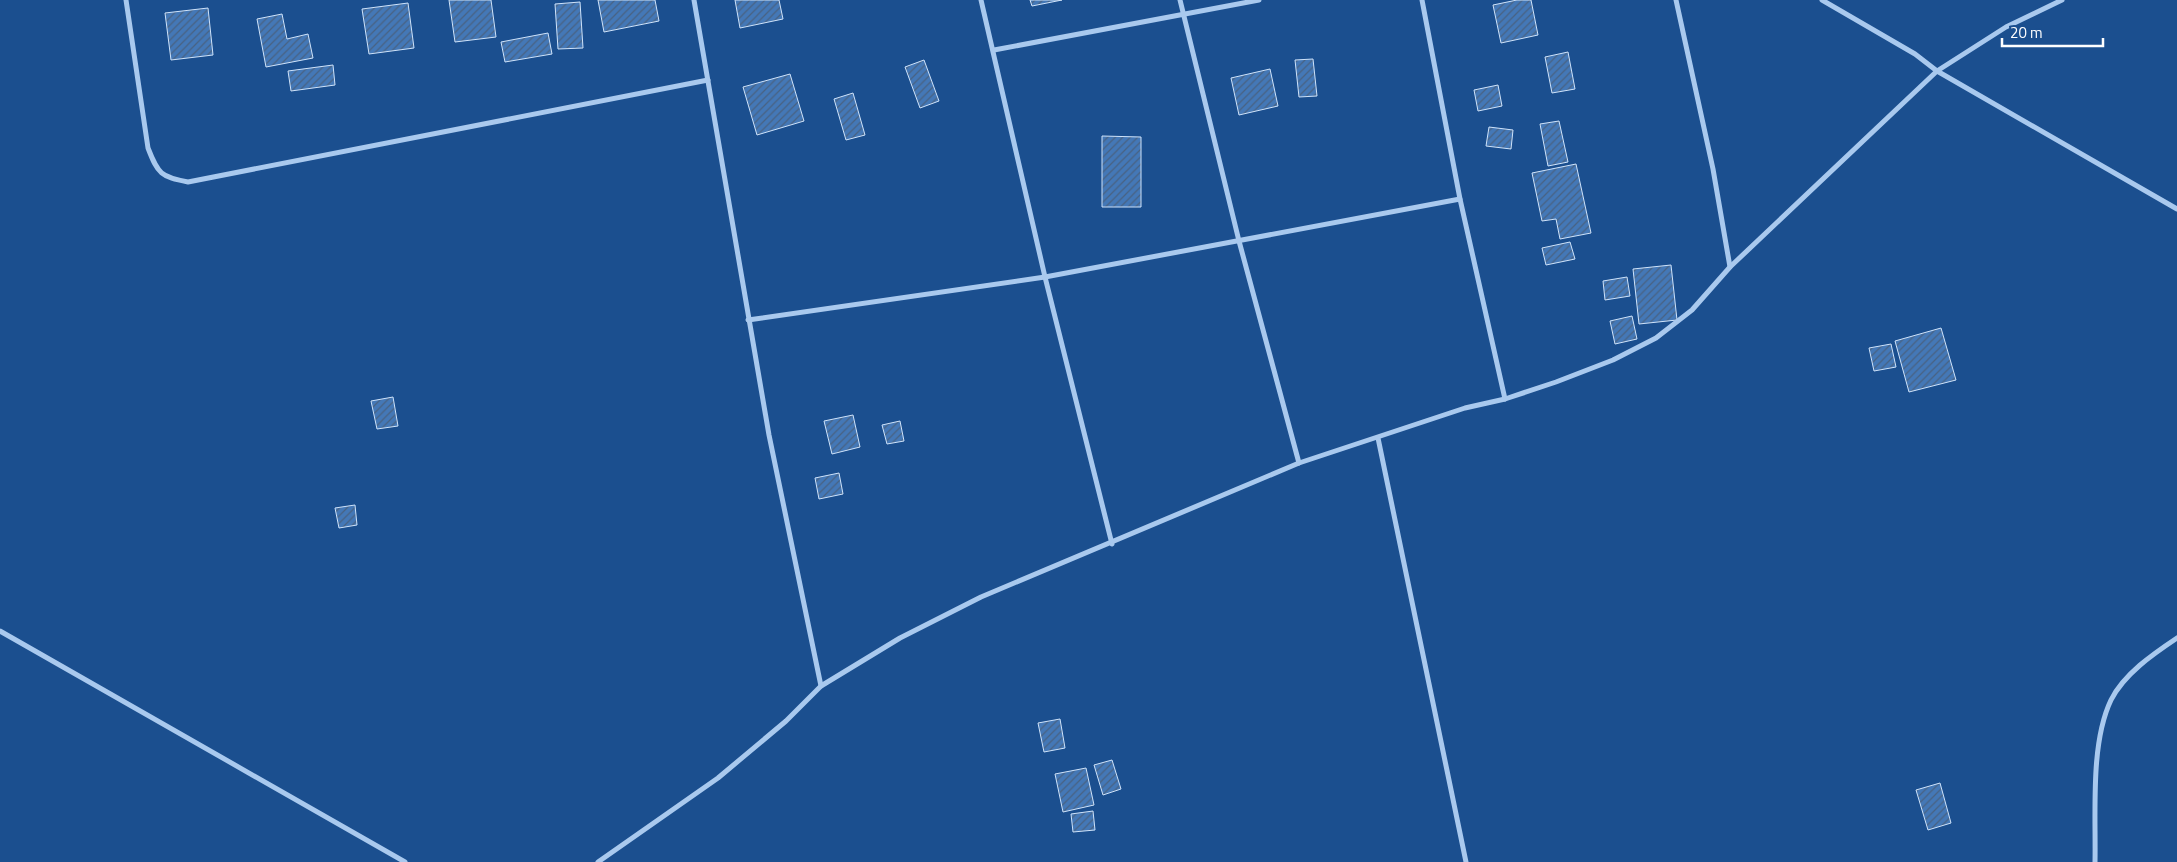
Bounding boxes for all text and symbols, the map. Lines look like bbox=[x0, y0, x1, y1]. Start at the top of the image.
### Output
scale bar bbox=[2002, 15, 2103, 47]
text: 20 m bbox=[2010, 21, 2043, 44]

